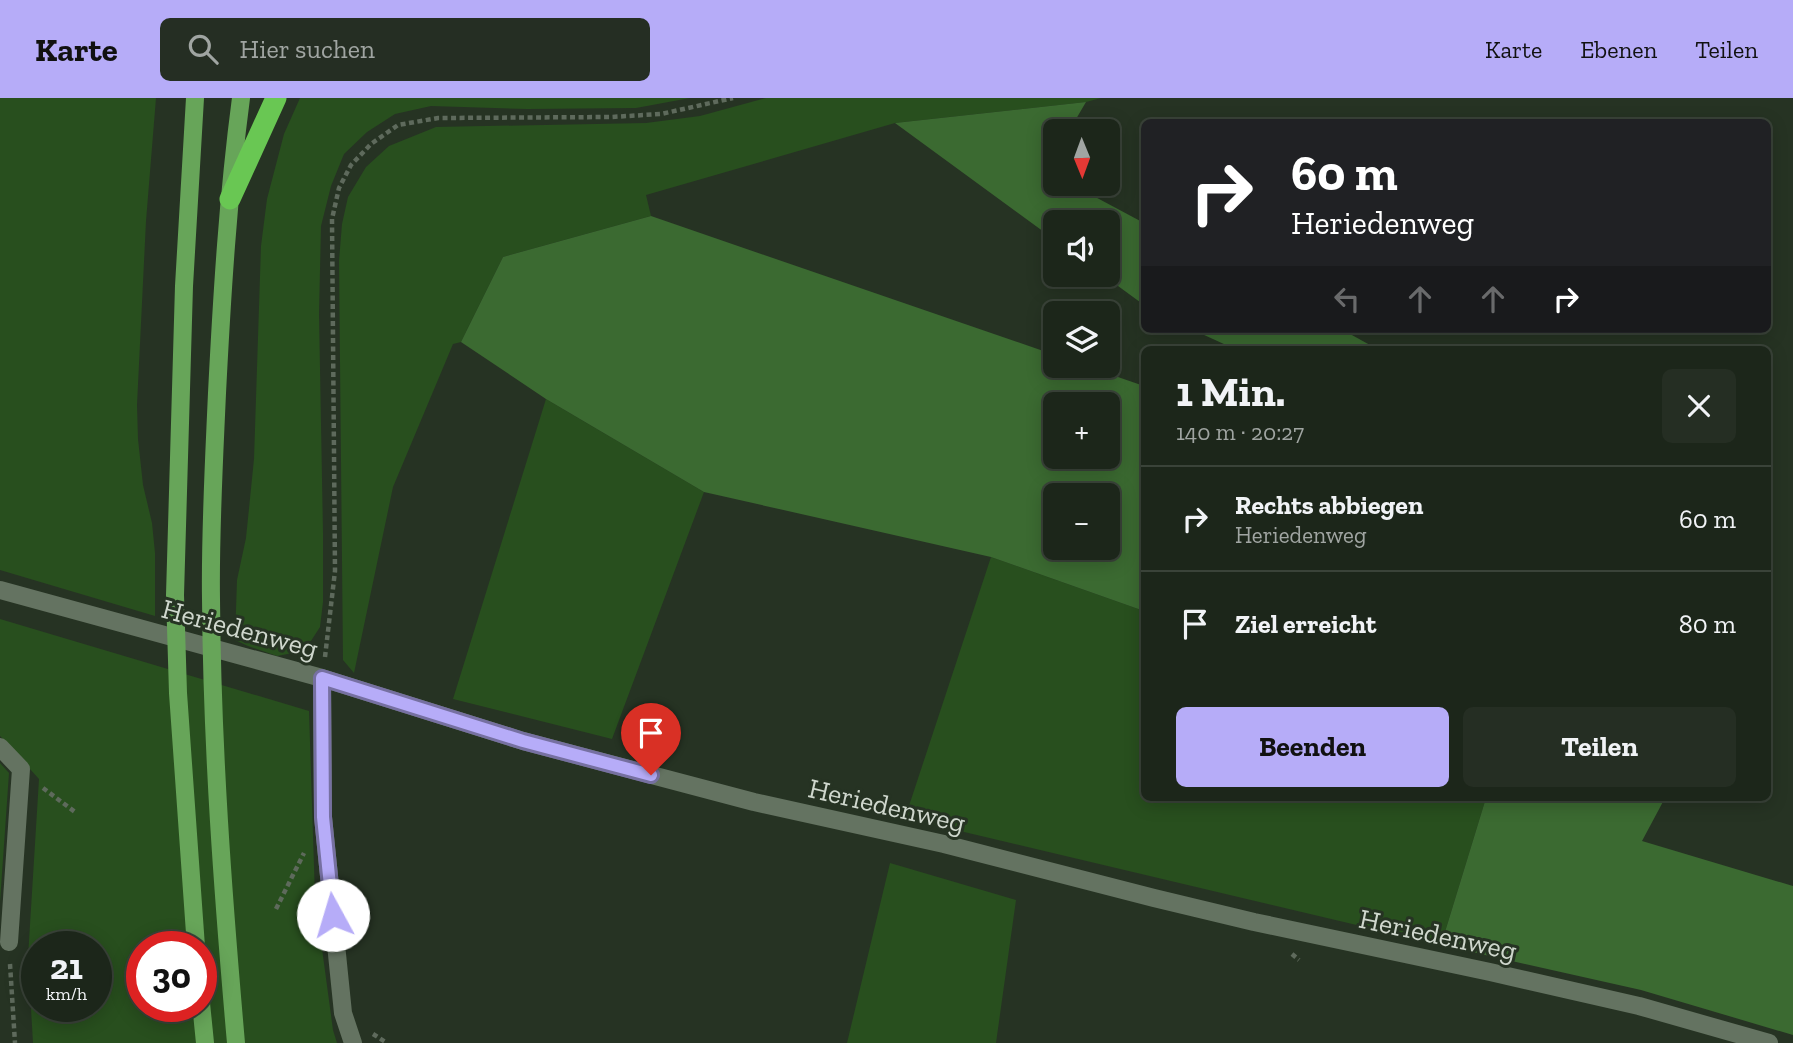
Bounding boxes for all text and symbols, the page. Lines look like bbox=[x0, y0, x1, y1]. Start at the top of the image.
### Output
search box bbox=[160, 18, 650, 81]
text: Karte bbox=[35, 30, 118, 69]
icon: search bbox=[184, 30, 222, 68]
text: Hier suchen bbox=[240, 33, 375, 65]
text: Karte bbox=[1485, 35, 1542, 64]
text: Ebenen bbox=[1580, 35, 1657, 64]
text: Teilen bbox=[1695, 35, 1758, 64]
north arrow bbox=[1043, 119, 1120, 196]
map controls bbox=[1043, 119, 1120, 560]
text: 60 m bbox=[1291, 144, 1398, 203]
icon: right bbox=[1176, 147, 1267, 238]
text: Heriedenweg bbox=[1291, 204, 1474, 242]
button: sound bbox=[1043, 210, 1120, 287]
icon: left bbox=[1328, 280, 1366, 318]
icon: ahead bbox=[1401, 280, 1439, 318]
icon: ahead bbox=[1474, 280, 1512, 318]
icon: right bbox=[1547, 280, 1585, 318]
button: layers bbox=[1043, 301, 1120, 378]
text: 1 Min. bbox=[1176, 366, 1285, 417]
button: close bbox=[1662, 369, 1736, 443]
button: + bbox=[1043, 392, 1120, 469]
text: 140 m · 20:27 bbox=[1176, 418, 1304, 446]
button: − bbox=[1043, 483, 1120, 560]
text: Rechts abbiegen bbox=[1235, 489, 1423, 521]
icon: right bbox=[1176, 500, 1214, 538]
text: 60 m bbox=[1679, 503, 1736, 535]
text: Heriedenweg bbox=[1235, 521, 1367, 549]
street label: Heriedenweg bbox=[158, 592, 321, 665]
icon: arrive bbox=[1176, 605, 1214, 643]
text: Ziel erreicht bbox=[1235, 608, 1376, 640]
text: 80 m bbox=[1679, 608, 1736, 640]
pin bbox=[621, 703, 681, 775]
button: Beenden bbox=[1176, 707, 1449, 787]
button: Teilen bbox=[1463, 707, 1736, 787]
icon: arrive bbox=[632, 714, 670, 752]
street label: Heriedenweg bbox=[805, 771, 969, 840]
position arrow bbox=[296, 878, 370, 952]
street label: Heriedenweg bbox=[1356, 902, 1520, 967]
speed limit sign: 30 bbox=[126, 931, 217, 1022]
text: 21 bbox=[50, 946, 83, 988]
text: km/h bbox=[46, 983, 87, 1005]

